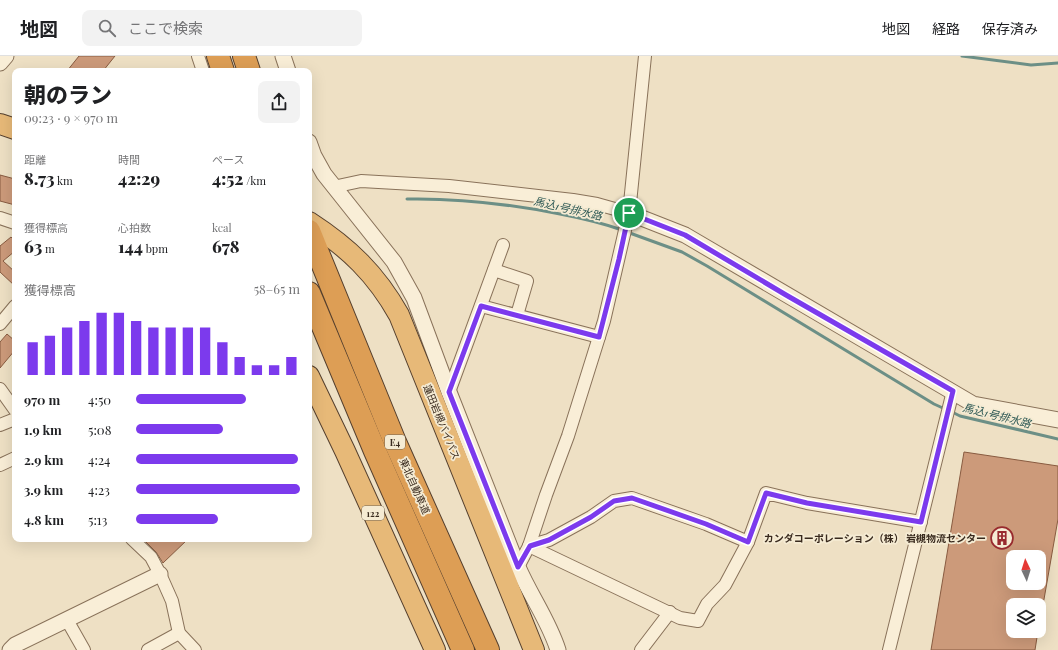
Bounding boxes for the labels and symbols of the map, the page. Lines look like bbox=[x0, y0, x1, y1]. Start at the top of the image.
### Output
water label: 馬込1号排水路 bbox=[532, 193, 605, 223]
pin bbox=[612, 196, 646, 230]
street label: 蓮田岩槻バイパス bbox=[421, 382, 463, 462]
water label: 馬込1号排水路 bbox=[961, 399, 1034, 431]
road number: E4 bbox=[385, 435, 405, 449]
street label: 東北自動車道 bbox=[396, 456, 434, 516]
road number: 122 bbox=[362, 506, 384, 520]
building icon: カンダコーポレーション（株） 岩槻物流センター bbox=[989, 525, 1015, 551]
place label: カンダコーポレーション（株） 岩槻物流センター bbox=[764, 531, 986, 545]
north arrow bbox=[1006, 550, 1046, 590]

